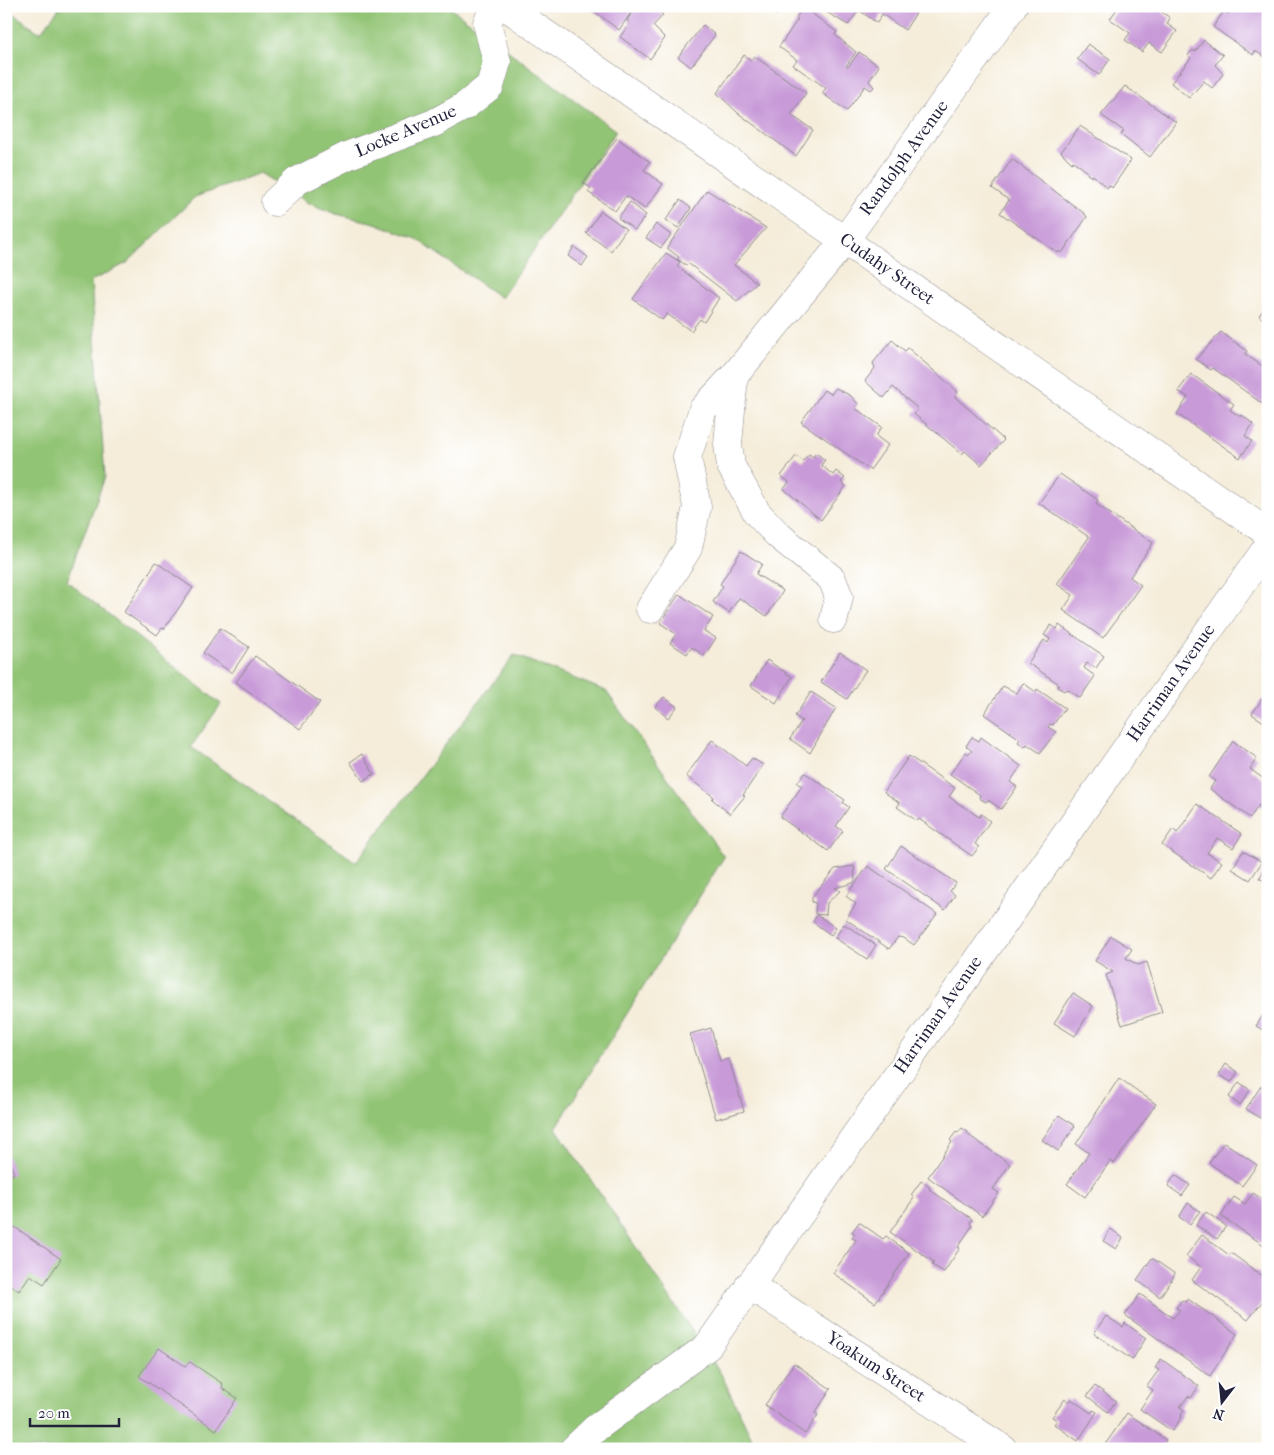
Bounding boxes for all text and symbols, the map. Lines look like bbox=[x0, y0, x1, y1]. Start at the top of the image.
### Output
street label: Randolph Avenue bbox=[855, 96, 953, 220]
street label: Locke Avenue bbox=[352, 100, 460, 162]
street label: Cudahy Street bbox=[836, 229, 939, 310]
street label: Harriman Avenue bbox=[1123, 620, 1219, 746]
street label: Harriman Avenue bbox=[890, 952, 986, 1078]
street label: Yoakum Street bbox=[822, 1327, 930, 1407]
north arrow bbox=[1196, 1378, 1246, 1428]
scale bar bbox=[30, 1395, 119, 1427]
text: 20 m bbox=[38, 1404, 70, 1422]
text: N bbox=[1211, 1404, 1226, 1424]

